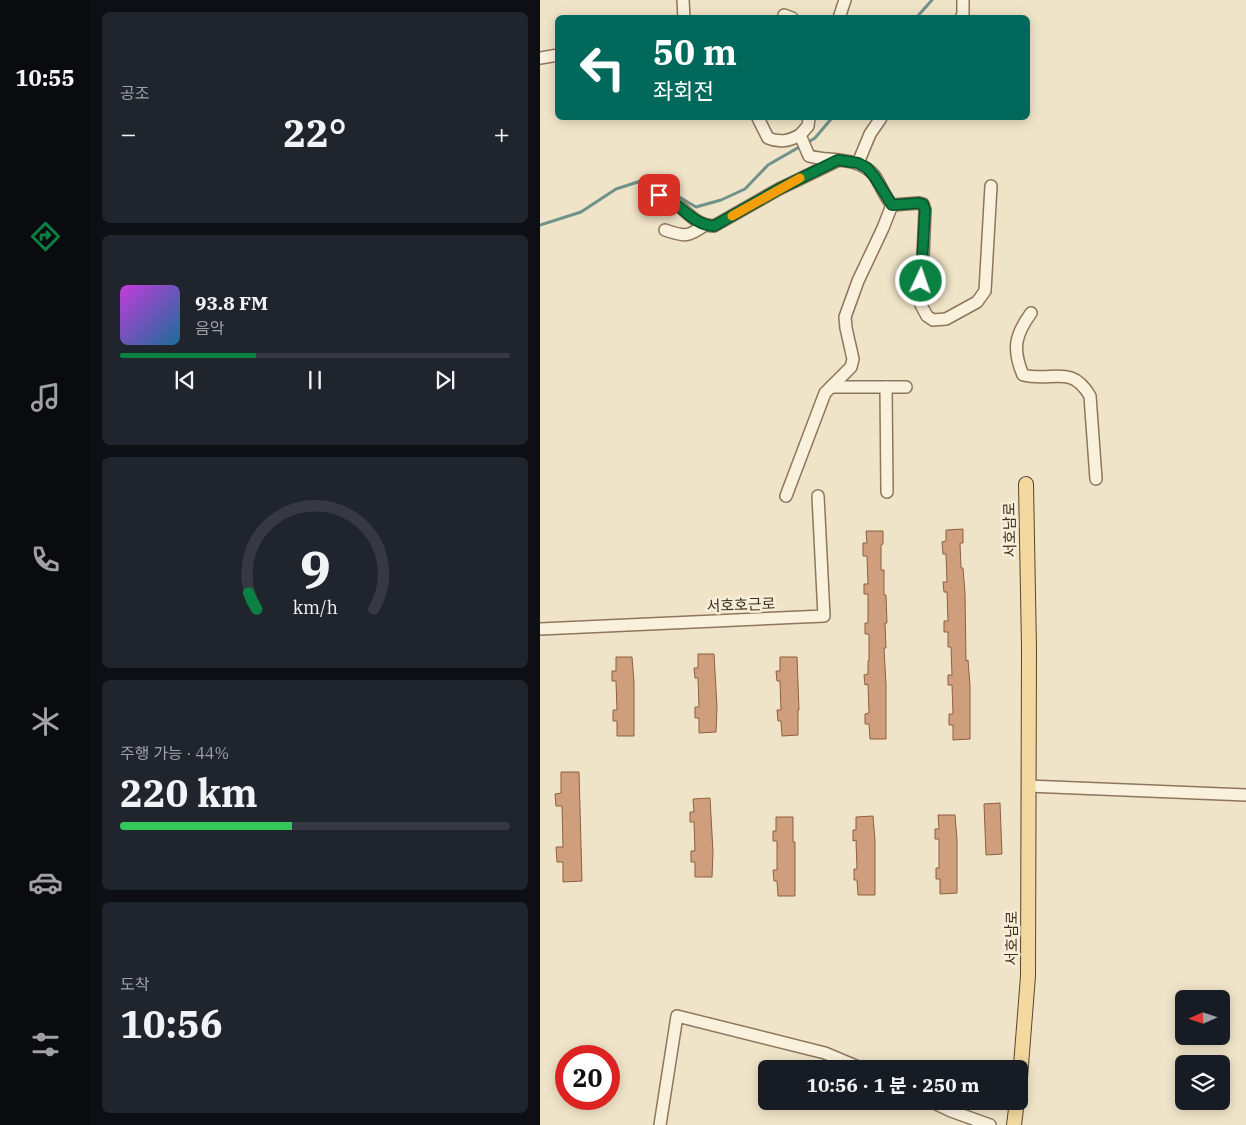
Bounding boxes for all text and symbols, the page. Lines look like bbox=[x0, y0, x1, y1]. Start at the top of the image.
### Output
text: 50 m bbox=[653, 29, 737, 75]
icon: left bbox=[570, 35, 635, 100]
text: 10:55 bbox=[15, 63, 75, 92]
text: 좌회전 bbox=[653, 76, 714, 105]
text: 공조 bbox=[120, 83, 149, 103]
text: 22° bbox=[283, 108, 347, 157]
text: − bbox=[120, 115, 137, 152]
text: + bbox=[493, 115, 510, 152]
pin bbox=[638, 174, 680, 216]
icon: arrive bbox=[645, 181, 673, 209]
icon: directions bbox=[28, 219, 63, 254]
position arrow bbox=[894, 254, 946, 306]
text: 93.8 FM bbox=[195, 291, 268, 315]
text: 음악 bbox=[195, 318, 224, 338]
icon: previous bbox=[171, 366, 199, 394]
icon: pause bbox=[301, 366, 329, 394]
icon: next bbox=[431, 366, 459, 394]
icon: music bbox=[28, 380, 63, 415]
street label: 서호남로 bbox=[1000, 502, 1019, 558]
text: 9 bbox=[299, 535, 331, 602]
icon: phone bbox=[28, 542, 63, 577]
street label: 서호호근로 bbox=[706, 594, 776, 615]
text: km/h bbox=[292, 596, 338, 619]
icon: climate bbox=[28, 704, 63, 739]
text: 주행 가능 · 44% bbox=[120, 743, 229, 763]
text: 220 km bbox=[120, 768, 258, 817]
icon: car bbox=[28, 865, 63, 900]
street label: 서호남로 bbox=[1002, 910, 1021, 966]
text: 도착 bbox=[120, 974, 149, 994]
north arrow bbox=[1175, 990, 1230, 1045]
map controls bbox=[1175, 990, 1230, 1110]
text: 10:56 bbox=[120, 999, 223, 1048]
icon: filters bbox=[28, 1027, 63, 1062]
speed limit sign: 20 bbox=[555, 1045, 620, 1110]
button: layers bbox=[1175, 1055, 1230, 1110]
text: 10:56 · 1 분 · 250 m bbox=[807, 1073, 979, 1097]

